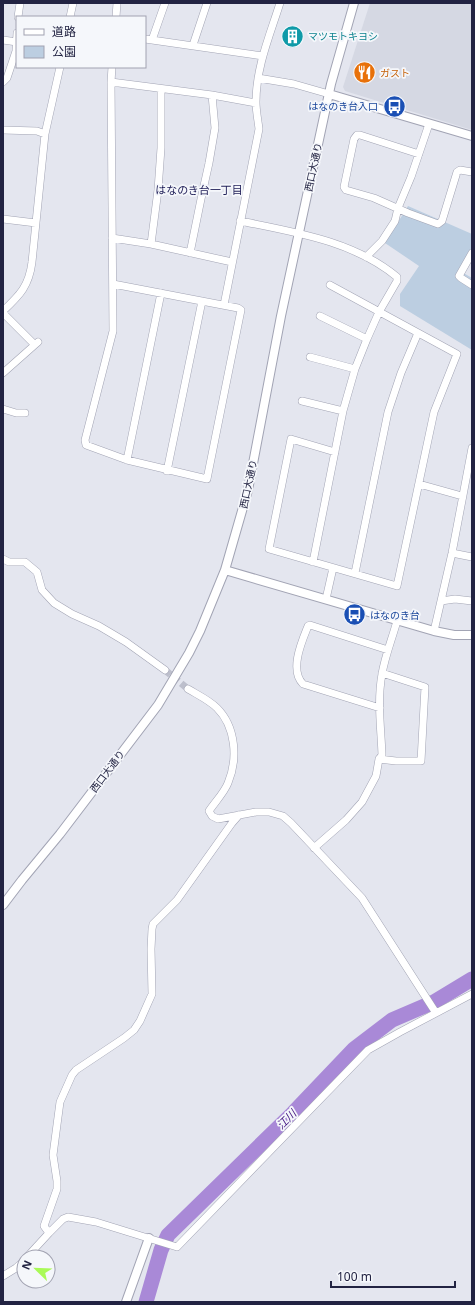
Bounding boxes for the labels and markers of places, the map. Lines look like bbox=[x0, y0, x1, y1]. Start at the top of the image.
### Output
building icon: マツモトキヨシ bbox=[279, 23, 305, 49]
place label: マツモトキヨシ bbox=[308, 29, 378, 43]
restaurant icon: ガスト bbox=[352, 60, 378, 86]
place label: ガスト bbox=[380, 66, 410, 80]
bus stop icon: はなのき台入口 bbox=[381, 93, 407, 119]
place label: はなのき台入口 bbox=[308, 99, 378, 113]
bus stop icon: はなのき台 bbox=[341, 602, 367, 628]
place label: はなのき台 bbox=[370, 608, 420, 622]

